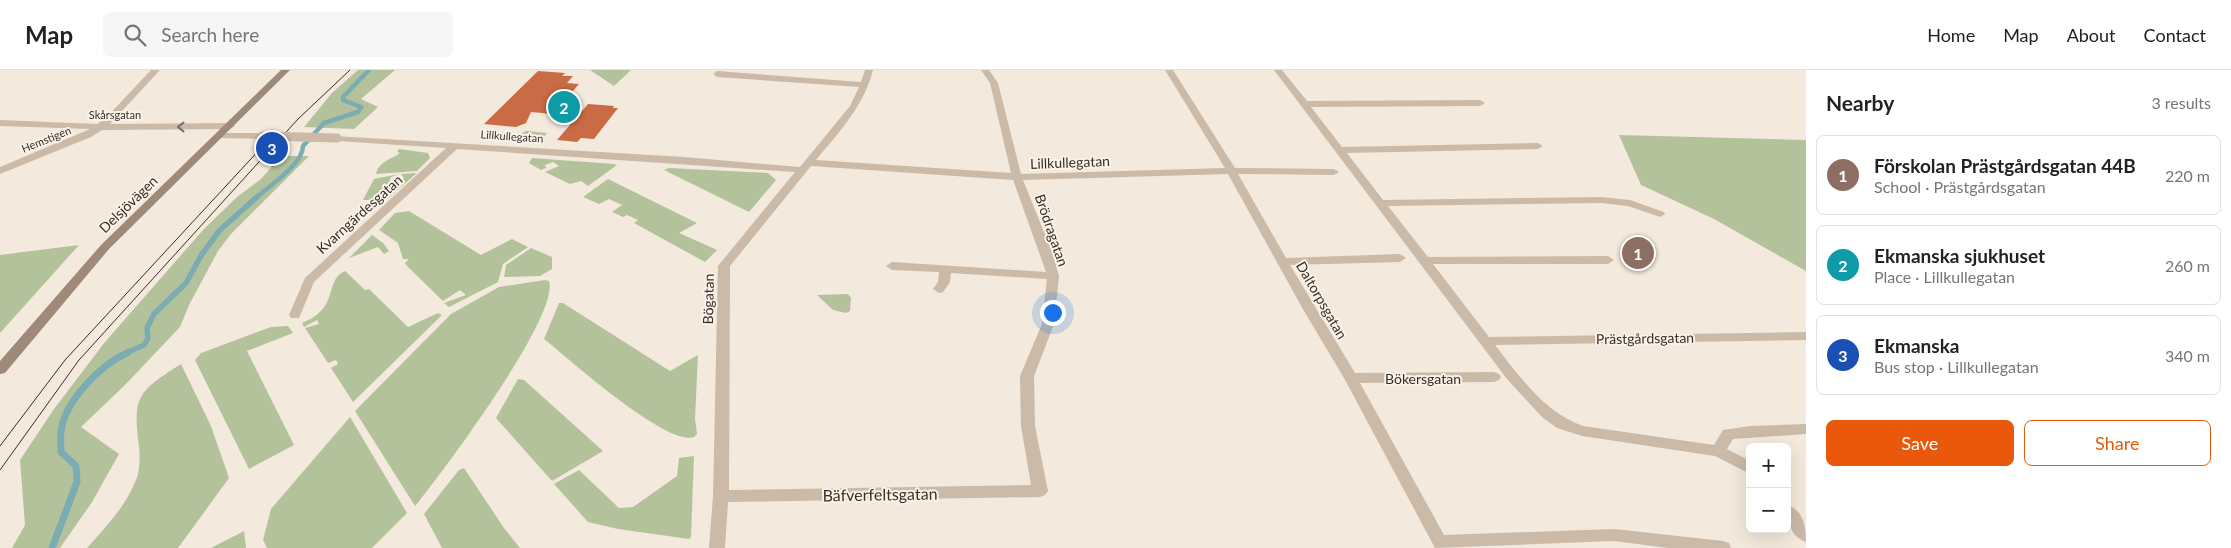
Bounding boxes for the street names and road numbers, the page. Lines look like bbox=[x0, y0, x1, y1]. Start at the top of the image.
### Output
street label: Skårsgatan bbox=[89, 108, 141, 121]
street label: Hemstigen bbox=[19, 123, 73, 155]
street label: Lillkullegatan bbox=[480, 127, 544, 145]
street label: Lillkullegatan bbox=[1030, 152, 1110, 172]
street label: Kvarngärdesgatan bbox=[313, 171, 405, 257]
street label: Delsjövägen bbox=[95, 172, 161, 236]
street label: Brödragatan bbox=[1032, 192, 1072, 268]
street label: Daltorpsgatan bbox=[1293, 258, 1351, 342]
street label: Bögatan bbox=[699, 273, 717, 325]
street label: Prästgårdsgatan bbox=[1596, 329, 1694, 347]
street label: Bökersgatan bbox=[1385, 370, 1461, 387]
street label: Bäfverfeltsgatan bbox=[822, 483, 938, 505]

